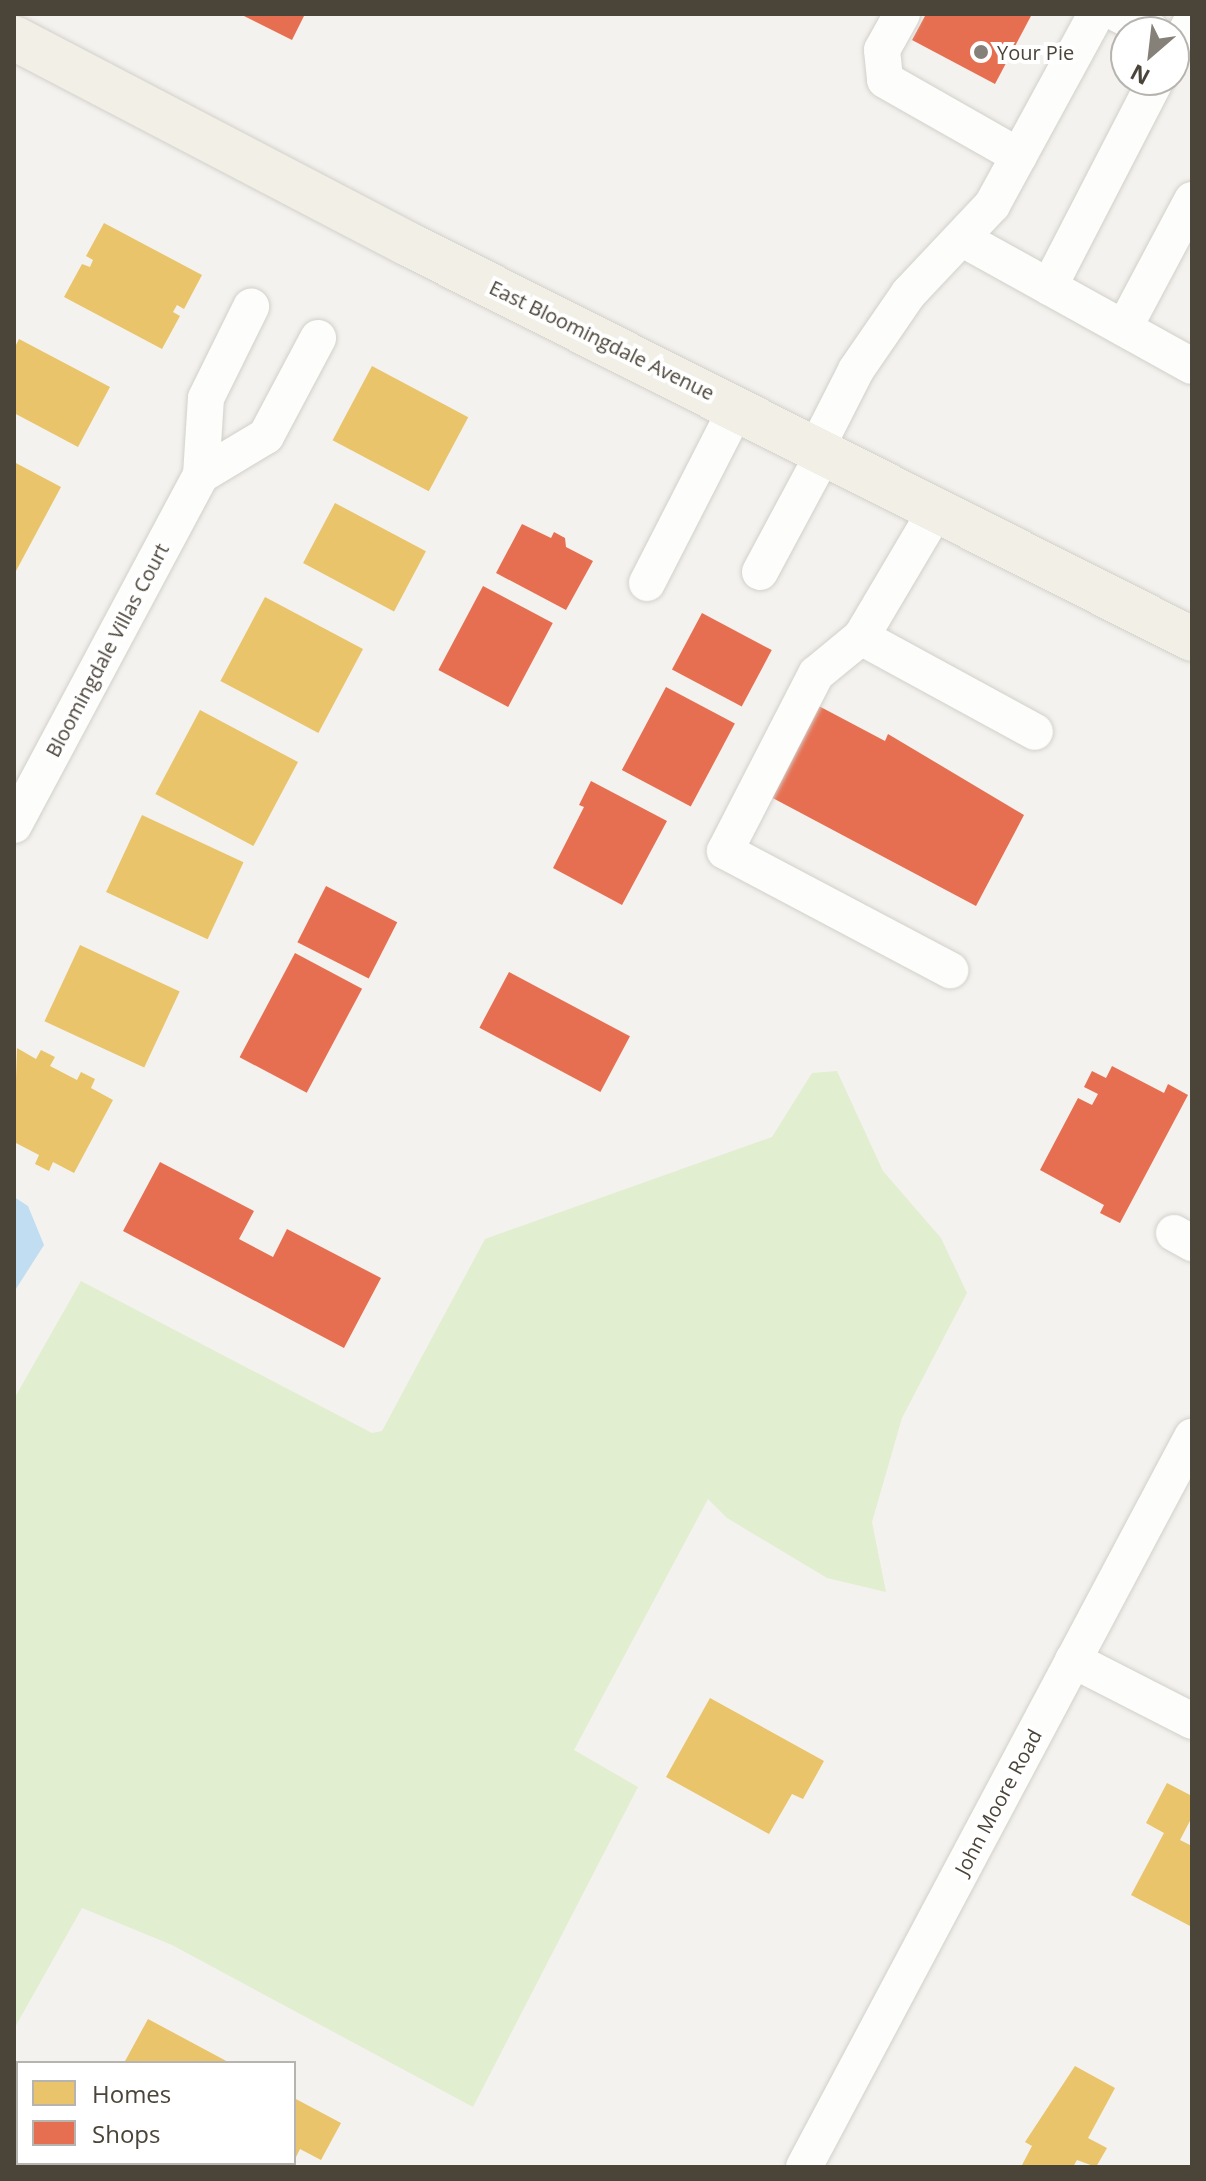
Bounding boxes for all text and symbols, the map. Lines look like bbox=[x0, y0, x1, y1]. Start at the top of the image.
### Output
north arrow bbox=[1110, 16, 1190, 96]
place label: Your Pie bbox=[997, 40, 1074, 64]
marker: Your Pie bbox=[972, 43, 990, 61]
text: N bbox=[1125, 58, 1155, 93]
street label: East Bloomingdale Avenue bbox=[486, 275, 718, 405]
street label: Bloomingdale Villas Court bbox=[40, 539, 174, 761]
street label: John Moore Road bbox=[949, 1725, 1047, 1879]
legend bbox=[16, 2061, 296, 2165]
text: Homes bbox=[92, 2077, 171, 2110]
text: Shops bbox=[92, 2117, 160, 2150]

